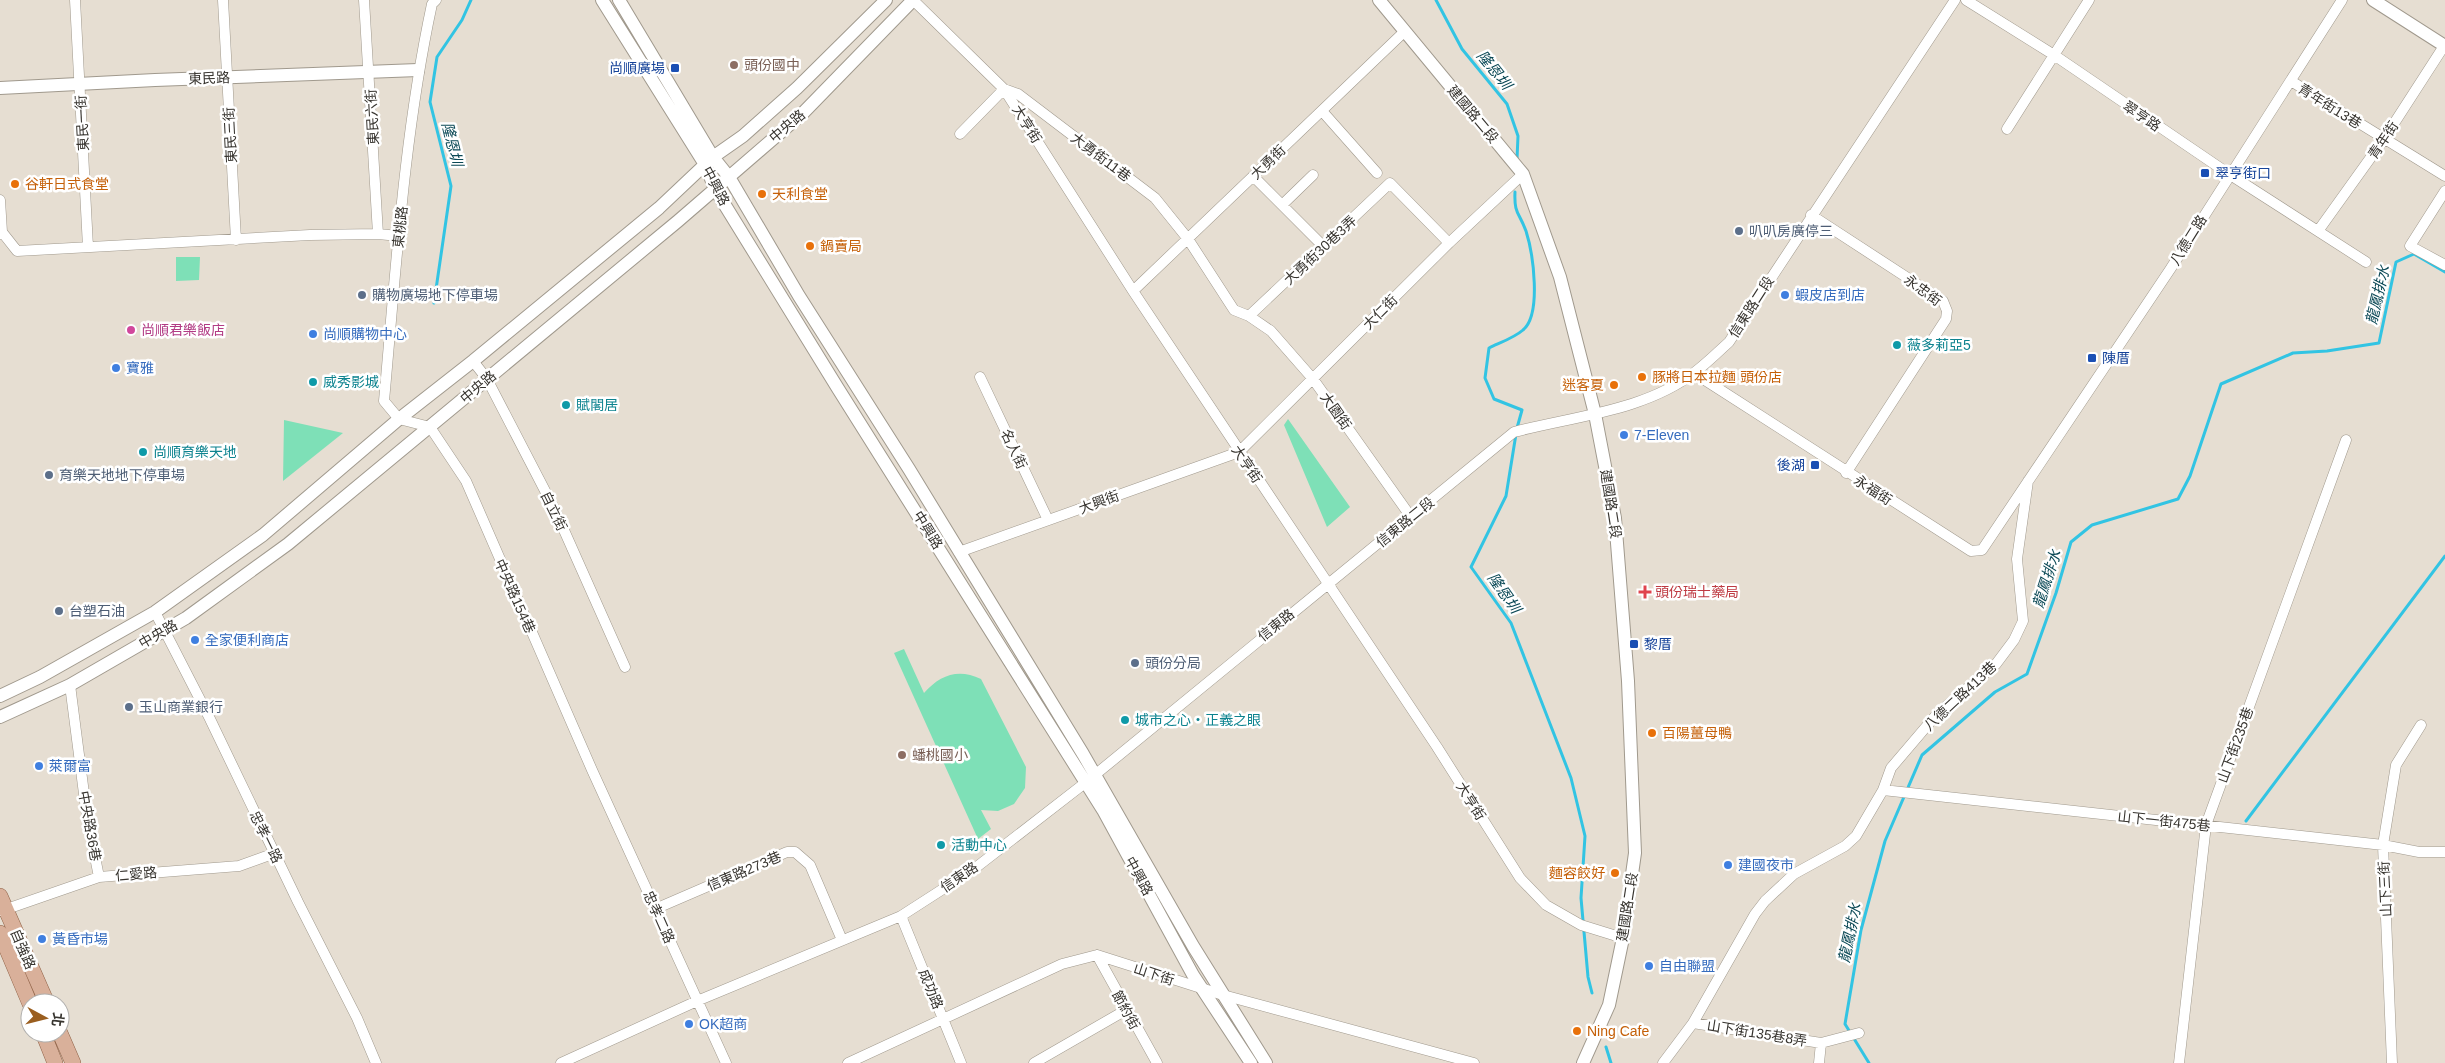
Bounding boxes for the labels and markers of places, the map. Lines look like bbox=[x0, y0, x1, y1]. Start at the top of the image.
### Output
place label: 頭份國中 bbox=[744, 57, 800, 73]
marker: 頭份國中 bbox=[728, 59, 740, 71]
place label: 尚順廣場 bbox=[609, 60, 665, 76]
marker: 尚順廣場 bbox=[669, 62, 681, 74]
place label: 翠亨街口 bbox=[2215, 165, 2271, 181]
marker: 翠亨街口 bbox=[2199, 167, 2211, 179]
place label: 谷軒日式食堂 bbox=[25, 176, 109, 192]
marker: 谷軒日式食堂 bbox=[9, 178, 21, 190]
place label: 天利食堂 bbox=[772, 186, 828, 202]
marker: 天利食堂 bbox=[756, 188, 768, 200]
place label: 叭叭房廣停三 bbox=[1749, 223, 1833, 239]
marker: 叭叭房廣停三 bbox=[1733, 225, 1745, 237]
place label: 鍋賣局 bbox=[820, 238, 862, 254]
marker: 鍋賣局 bbox=[804, 240, 816, 252]
place label: 購物廣場地下停車場 bbox=[372, 287, 498, 303]
place label: 蝦皮店到店 bbox=[1795, 287, 1865, 303]
marker: 購物廣場地下停車場 bbox=[356, 289, 368, 301]
marker: 蝦皮店到店 bbox=[1779, 289, 1791, 301]
place label: 尚順君樂飯店 bbox=[141, 322, 225, 338]
marker: 尚順君樂飯店 bbox=[125, 324, 137, 336]
place label: 尚順購物中心 bbox=[323, 326, 407, 342]
marker: 尚順購物中心 bbox=[307, 328, 319, 340]
place label: 薇多莉亞5 bbox=[1907, 337, 1971, 353]
marker: 薇多莉亞5 bbox=[1891, 339, 1903, 351]
place label: 陳厝 bbox=[2102, 350, 2130, 366]
marker: 陳厝 bbox=[2086, 352, 2098, 364]
place label: 寶雅 bbox=[126, 360, 154, 376]
marker: 寶雅 bbox=[110, 362, 122, 374]
place label: 豚將日本拉麵 頭份店 bbox=[1652, 369, 1782, 385]
marker: 豚將日本拉麵 頭份店 bbox=[1636, 371, 1648, 383]
place label: 威秀影城 bbox=[323, 374, 379, 390]
marker: 威秀影城 bbox=[307, 376, 319, 388]
place label: 迷客夏 bbox=[1562, 377, 1604, 393]
marker: 迷客夏 bbox=[1608, 379, 1620, 391]
place label: 賦閣居 bbox=[576, 397, 618, 413]
marker: 賦閣居 bbox=[560, 399, 572, 411]
place label: 7-Eleven bbox=[1634, 427, 1689, 443]
marker: 7-Eleven bbox=[1618, 429, 1630, 441]
place label: 尚順育樂天地 bbox=[153, 444, 237, 460]
marker: 尚順育樂天地 bbox=[137, 446, 149, 458]
place label: 後湖 bbox=[1777, 457, 1805, 473]
marker: 後湖 bbox=[1809, 459, 1821, 471]
place label: 育樂天地地下停車場 bbox=[59, 467, 185, 483]
marker: 育樂天地地下停車場 bbox=[43, 469, 55, 481]
place label: 頭份瑞士藥局 bbox=[1655, 584, 1739, 600]
marker: 頭份瑞士藥局 bbox=[1639, 586, 1651, 598]
place label: 台塑石油 bbox=[69, 603, 125, 619]
marker: 台塑石油 bbox=[53, 605, 65, 617]
place label: 全家便利商店 bbox=[205, 632, 289, 648]
marker: 全家便利商店 bbox=[189, 634, 201, 646]
place label: 黎厝 bbox=[1644, 636, 1672, 652]
marker: 黎厝 bbox=[1628, 638, 1640, 650]
place label: 頭份分局 bbox=[1145, 655, 1201, 671]
marker: 頭份分局 bbox=[1129, 657, 1141, 669]
place label: 玉山商業銀行 bbox=[139, 699, 223, 715]
marker: 玉山商業銀行 bbox=[123, 701, 135, 713]
place label: 城市之心‧正義之眼 bbox=[1135, 712, 1261, 728]
marker: 城市之心‧正義之眼 bbox=[1119, 714, 1131, 726]
place label: 百陽薑母鴨 bbox=[1662, 725, 1732, 741]
marker: 百陽薑母鴨 bbox=[1646, 727, 1658, 739]
place label: 蟠桃國小 bbox=[912, 747, 968, 763]
marker: 蟠桃國小 bbox=[896, 749, 908, 761]
place label: 萊爾富 bbox=[49, 758, 91, 774]
marker: 萊爾富 bbox=[33, 760, 45, 772]
place label: 活動中心 bbox=[951, 837, 1007, 853]
marker: 活動中心 bbox=[935, 839, 947, 851]
place label: 建國夜市 bbox=[1738, 857, 1794, 873]
marker: 建國夜市 bbox=[1722, 859, 1734, 871]
place label: 麵容餃好 bbox=[1549, 865, 1605, 881]
marker: 麵容餃好 bbox=[1609, 867, 1621, 879]
place label: 黃昏市場 bbox=[52, 931, 108, 947]
marker: 黃昏市場 bbox=[36, 933, 48, 945]
place label: 自由聯盟 bbox=[1659, 958, 1715, 974]
marker: 自由聯盟 bbox=[1643, 960, 1655, 972]
place label: OK超商 bbox=[699, 1016, 747, 1032]
marker: OK超商 bbox=[683, 1018, 695, 1030]
place label: Ning Cafe bbox=[1587, 1023, 1649, 1039]
marker: Ning Cafe bbox=[1571, 1025, 1583, 1037]

